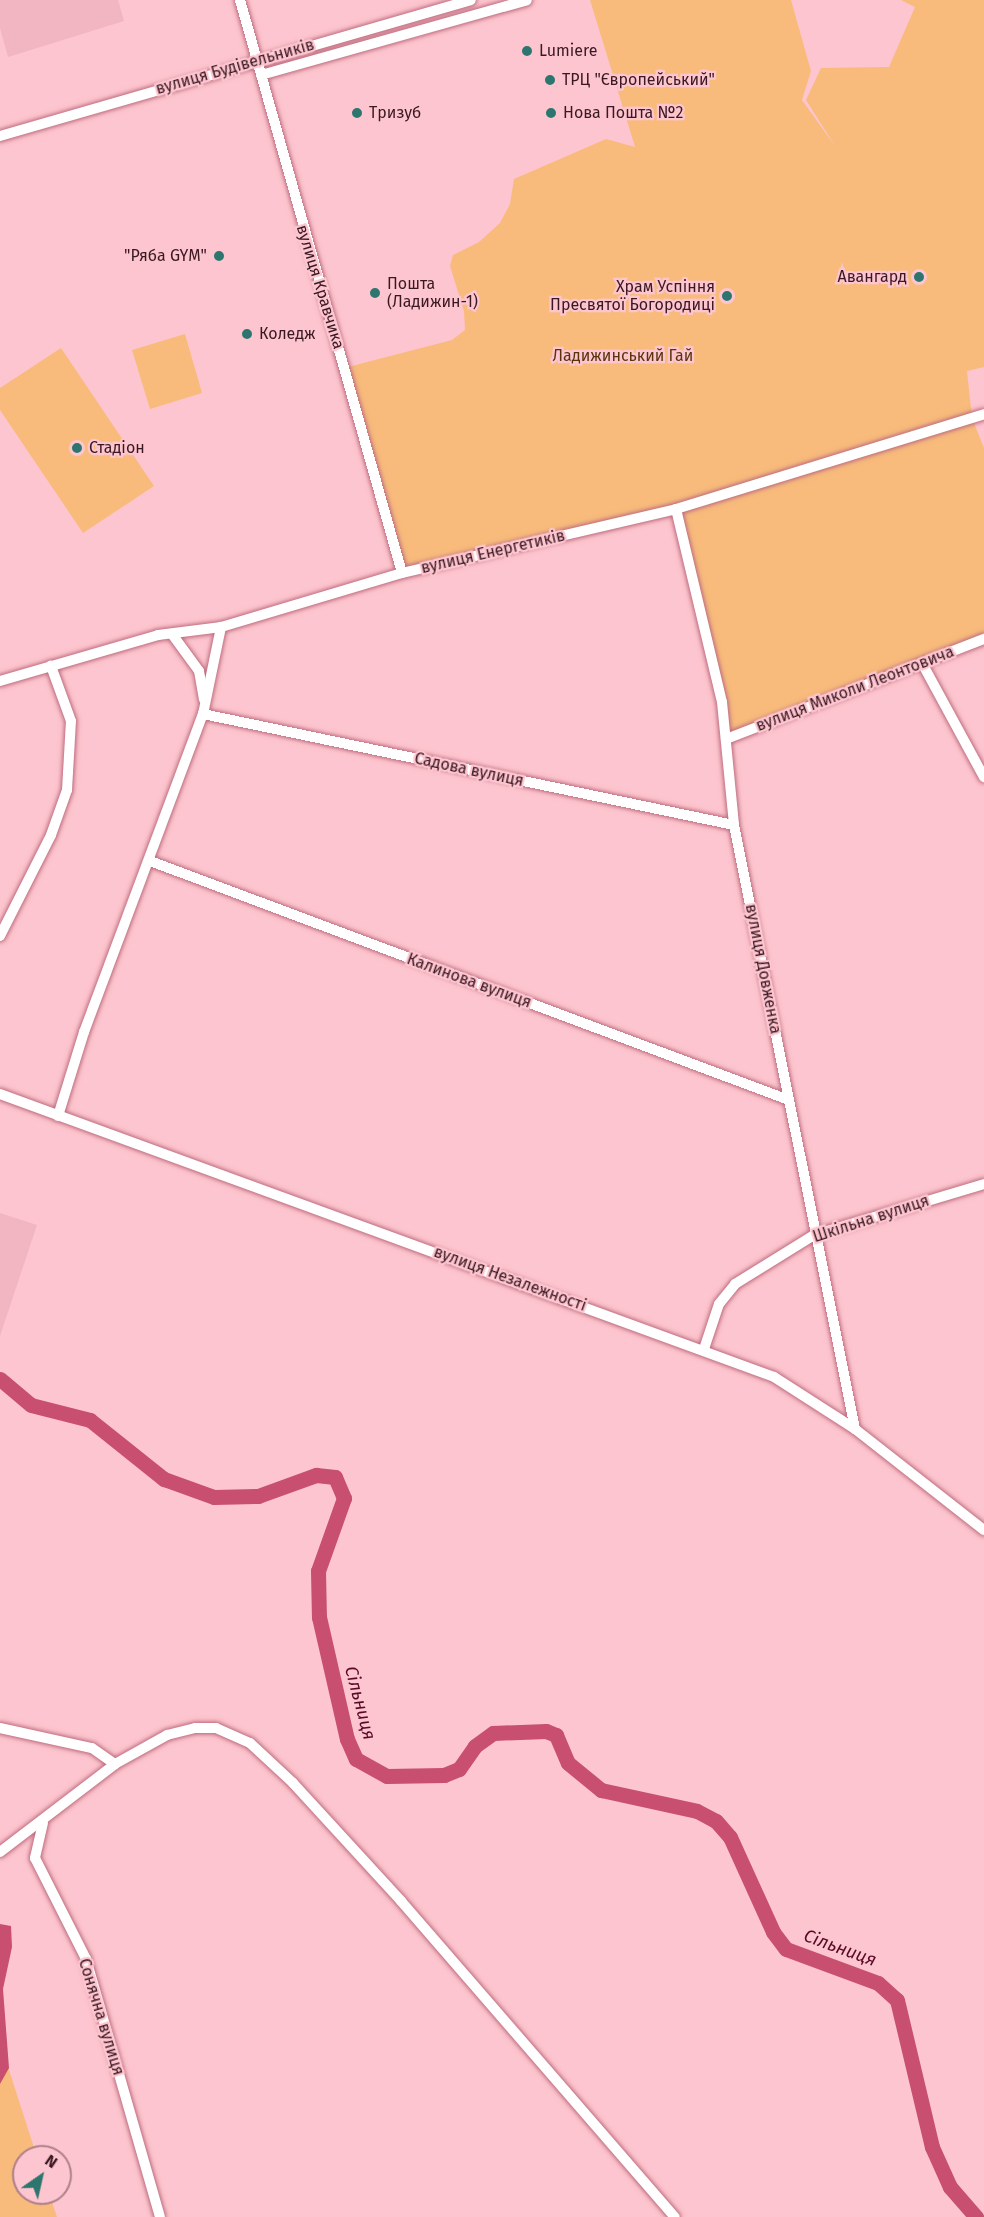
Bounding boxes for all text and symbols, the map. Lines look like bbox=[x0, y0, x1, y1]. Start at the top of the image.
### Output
street label: вулиця Будівельників bbox=[154, 35, 316, 99]
place label: Lumiere bbox=[539, 41, 597, 61]
marker: Lumiere bbox=[520, 44, 534, 58]
place label: ТРЦ "Європейський" bbox=[562, 70, 715, 90]
marker: ТРЦ "Європейський" bbox=[543, 73, 557, 87]
place label: Тризуб bbox=[369, 103, 421, 123]
place label: Нова Пошта №2 bbox=[563, 103, 683, 123]
marker: Тризуб bbox=[350, 106, 364, 120]
marker: Нова Пошта №2 bbox=[544, 106, 558, 120]
street label: вулиця Кравчика bbox=[292, 222, 348, 352]
place label: "Ряба GYM" bbox=[124, 246, 207, 266]
marker: "Ряба GYM" bbox=[212, 249, 226, 263]
place label: Авангард bbox=[838, 267, 907, 287]
marker: Авангард bbox=[912, 270, 926, 284]
place label: Пошта (Ладижин-1) bbox=[387, 274, 478, 312]
place label: Храм Успіння Пресвятої Богородиці bbox=[550, 277, 715, 315]
marker: Пошта (Ладижин-1) bbox=[368, 286, 382, 300]
marker: Храм Успіння Пресвятої Богородиці bbox=[720, 289, 734, 303]
place label: Коледж bbox=[259, 324, 316, 344]
marker: Коледж bbox=[240, 327, 254, 341]
park label: Ладижинський Гай bbox=[553, 346, 693, 366]
place label: Стадіон bbox=[89, 438, 145, 458]
marker: Стадіон bbox=[70, 441, 84, 455]
street label: вулиця Енергетиків bbox=[419, 526, 567, 578]
street label: вулиця Миколи Леонтовича bbox=[753, 642, 957, 736]
street label: Садова вулиця bbox=[413, 749, 525, 791]
street label: вулиця Довженка bbox=[741, 902, 785, 1036]
street label: Калинова вулиця bbox=[404, 950, 534, 1012]
street label: Шкільна вулиця bbox=[810, 1191, 932, 1247]
street label: вулиця Незалежності bbox=[431, 1242, 589, 1316]
water label: Сільниця bbox=[340, 1664, 380, 1742]
water label: Сільниця bbox=[801, 1925, 879, 1971]
street label: Сонячна вулиця bbox=[74, 1956, 128, 2078]
north arrow bbox=[12, 2145, 72, 2205]
text: N bbox=[42, 2150, 61, 2172]

